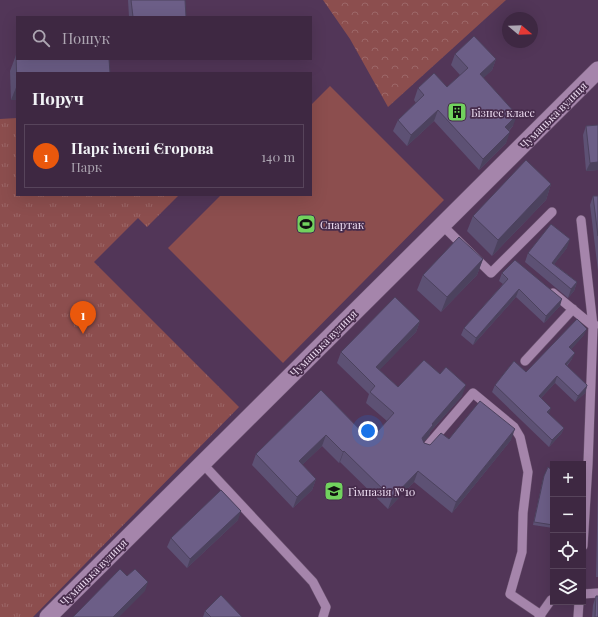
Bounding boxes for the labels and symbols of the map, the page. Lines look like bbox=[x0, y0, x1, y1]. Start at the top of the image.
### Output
north arrow bbox=[502, 12, 538, 48]
street label: Чумацька вулиця bbox=[516, 78, 590, 152]
building icon: Бізнес класс bbox=[446, 101, 468, 123]
place label: Бізнес класс bbox=[471, 105, 535, 120]
sports icon: Спартак bbox=[295, 213, 317, 235]
place label: Спартак bbox=[320, 217, 365, 232]
pin: 1 bbox=[70, 301, 96, 334]
street label: Чумацька вулиця bbox=[286, 306, 360, 380]
your location bbox=[358, 421, 378, 441]
school or university icon: Гімназія №10 bbox=[323, 480, 345, 502]
place label: Гімназія №10 bbox=[348, 484, 416, 499]
street label: Чумацька вулиця bbox=[56, 535, 130, 609]

